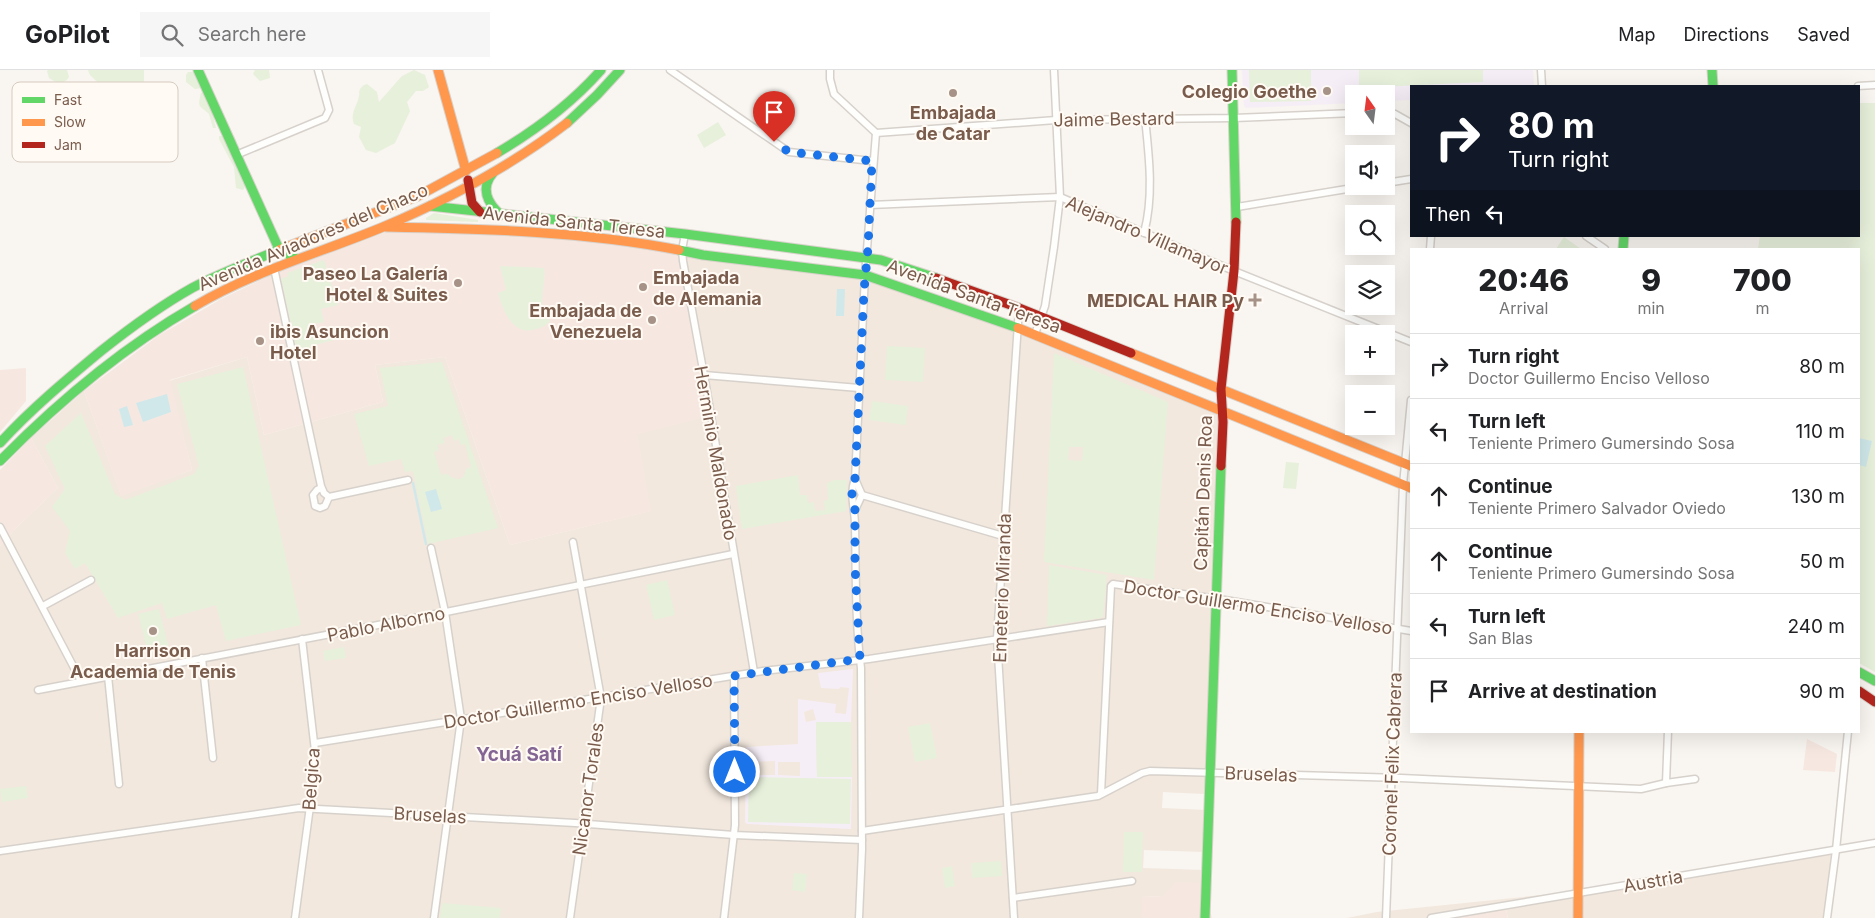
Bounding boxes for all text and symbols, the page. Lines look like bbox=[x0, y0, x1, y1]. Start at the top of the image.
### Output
search box bbox=[140, 12, 490, 57]
text: GoPilot bbox=[25, 20, 110, 49]
icon: search bbox=[158, 21, 186, 49]
text: Search here bbox=[198, 23, 306, 46]
text: Map bbox=[1618, 24, 1656, 45]
text: Directions bbox=[1684, 24, 1769, 45]
text: Saved bbox=[1797, 24, 1850, 45]
place label: Colegio Goethe bbox=[1182, 81, 1317, 102]
legend bbox=[12, 82, 178, 162]
marker: Colegio Goethe bbox=[1321, 85, 1333, 97]
north arrow bbox=[1345, 85, 1395, 135]
map controls bbox=[1345, 85, 1395, 435]
marker: Embajada de Catar bbox=[947, 87, 959, 99]
text: Fast bbox=[54, 91, 82, 108]
pin bbox=[753, 91, 795, 142]
icon: arrive bbox=[760, 98, 788, 126]
place label: Embajada de Catar bbox=[910, 102, 996, 144]
text: 80 m bbox=[1508, 104, 1595, 146]
icon: right bbox=[1425, 105, 1490, 170]
street label: Jaime Bestard bbox=[1053, 107, 1175, 131]
text: Slow bbox=[54, 113, 86, 130]
text: Jam bbox=[54, 136, 82, 153]
button: sound bbox=[1345, 145, 1395, 195]
text: Turn right bbox=[1508, 146, 1609, 172]
street label: Avenida Aviadores del Chaco bbox=[195, 179, 431, 295]
street label: Alejandro Villamayor bbox=[1063, 191, 1232, 279]
icon: left bbox=[1481, 200, 1509, 228]
street label: Avenida Santa Teresa bbox=[482, 202, 666, 242]
text: Then bbox=[1425, 203, 1471, 226]
button: search bbox=[1345, 205, 1395, 255]
street label: Avenida Santa Teresa bbox=[884, 255, 1064, 337]
text: 20:46 bbox=[1478, 262, 1569, 298]
text: 9 bbox=[1641, 262, 1661, 298]
text: 700 bbox=[1733, 262, 1792, 298]
place label: Paseo La Galería Hotel & Suites bbox=[303, 263, 448, 305]
button: layers bbox=[1345, 265, 1395, 315]
place label: Embajada de Alemania bbox=[653, 267, 762, 309]
marker: Paseo La Galería Hotel & Suites bbox=[452, 277, 464, 289]
marker: Embajada de Alemania bbox=[637, 281, 649, 293]
place label: MEDICAL HAIR Py bbox=[1087, 290, 1244, 311]
marker: MEDICAL HAIR Py bbox=[1248, 293, 1262, 307]
text: Arrival bbox=[1499, 298, 1548, 318]
text: min bbox=[1637, 298, 1665, 318]
text: m bbox=[1755, 298, 1769, 318]
place label: Embajada de Venezuela bbox=[529, 300, 642, 342]
marker: Embajada de Venezuela bbox=[646, 314, 658, 326]
place label: ibis Asuncion Hotel bbox=[270, 321, 389, 363]
button: + bbox=[1345, 325, 1395, 375]
marker: ibis Asuncion Hotel bbox=[254, 335, 266, 347]
text: Turn right bbox=[1468, 345, 1559, 368]
icon: right bbox=[1425, 352, 1453, 380]
text: 80 m bbox=[1799, 355, 1845, 378]
street label: Herminio Maldonado bbox=[690, 364, 742, 542]
text: Doctor Guillermo Enciso Velloso bbox=[1468, 368, 1710, 388]
button: − bbox=[1345, 385, 1395, 435]
text: Turn left bbox=[1468, 410, 1546, 433]
street label: Capitán Denis Roa bbox=[1190, 415, 1216, 571]
icon: left bbox=[1425, 417, 1453, 445]
text: 110 m bbox=[1796, 420, 1845, 443]
text: Teniente Primero Gumersindo Sosa bbox=[1468, 433, 1735, 453]
text: Continue bbox=[1468, 475, 1553, 498]
icon: ahead bbox=[1425, 482, 1453, 510]
text: 130 m bbox=[1792, 485, 1845, 508]
text: Teniente Primero Salvador Oviedo bbox=[1468, 498, 1726, 518]
street label: Emeterio Miranda bbox=[989, 513, 1015, 663]
text: Continue bbox=[1468, 540, 1553, 563]
icon: ahead bbox=[1425, 547, 1453, 575]
text: 50 m bbox=[1799, 550, 1845, 573]
text: Teniente Primero Gumersindo Sosa bbox=[1468, 563, 1735, 583]
street label: Doctor Guillermo Enciso Velloso bbox=[1122, 575, 1394, 639]
street label: Pablo Alborno bbox=[325, 602, 447, 646]
text: Turn left bbox=[1468, 605, 1546, 628]
icon: left bbox=[1425, 612, 1453, 640]
text: 240 m bbox=[1787, 615, 1845, 638]
marker: Harrison Academia de Tenis bbox=[147, 625, 159, 637]
text: San Blas bbox=[1468, 628, 1533, 648]
place label: Harrison Academia de Tenis bbox=[70, 640, 236, 682]
street label: Doctor Guillermo Enciso Velloso bbox=[442, 669, 714, 733]
street label: Coronel Felix Cabrera bbox=[1378, 672, 1406, 856]
icon: arrive bbox=[1425, 677, 1453, 705]
text: Arrive at destination bbox=[1468, 680, 1657, 703]
text: 90 m bbox=[1799, 680, 1845, 703]
street label: Nicanor Torales bbox=[568, 721, 608, 857]
district label: Ycuá Satí bbox=[476, 743, 563, 766]
position arrow bbox=[708, 745, 760, 797]
street label: Belgica bbox=[298, 747, 324, 811]
street label: Bruselas bbox=[1224, 762, 1298, 786]
street label: Bruselas bbox=[393, 803, 467, 827]
street label: Austria bbox=[1622, 865, 1684, 897]

